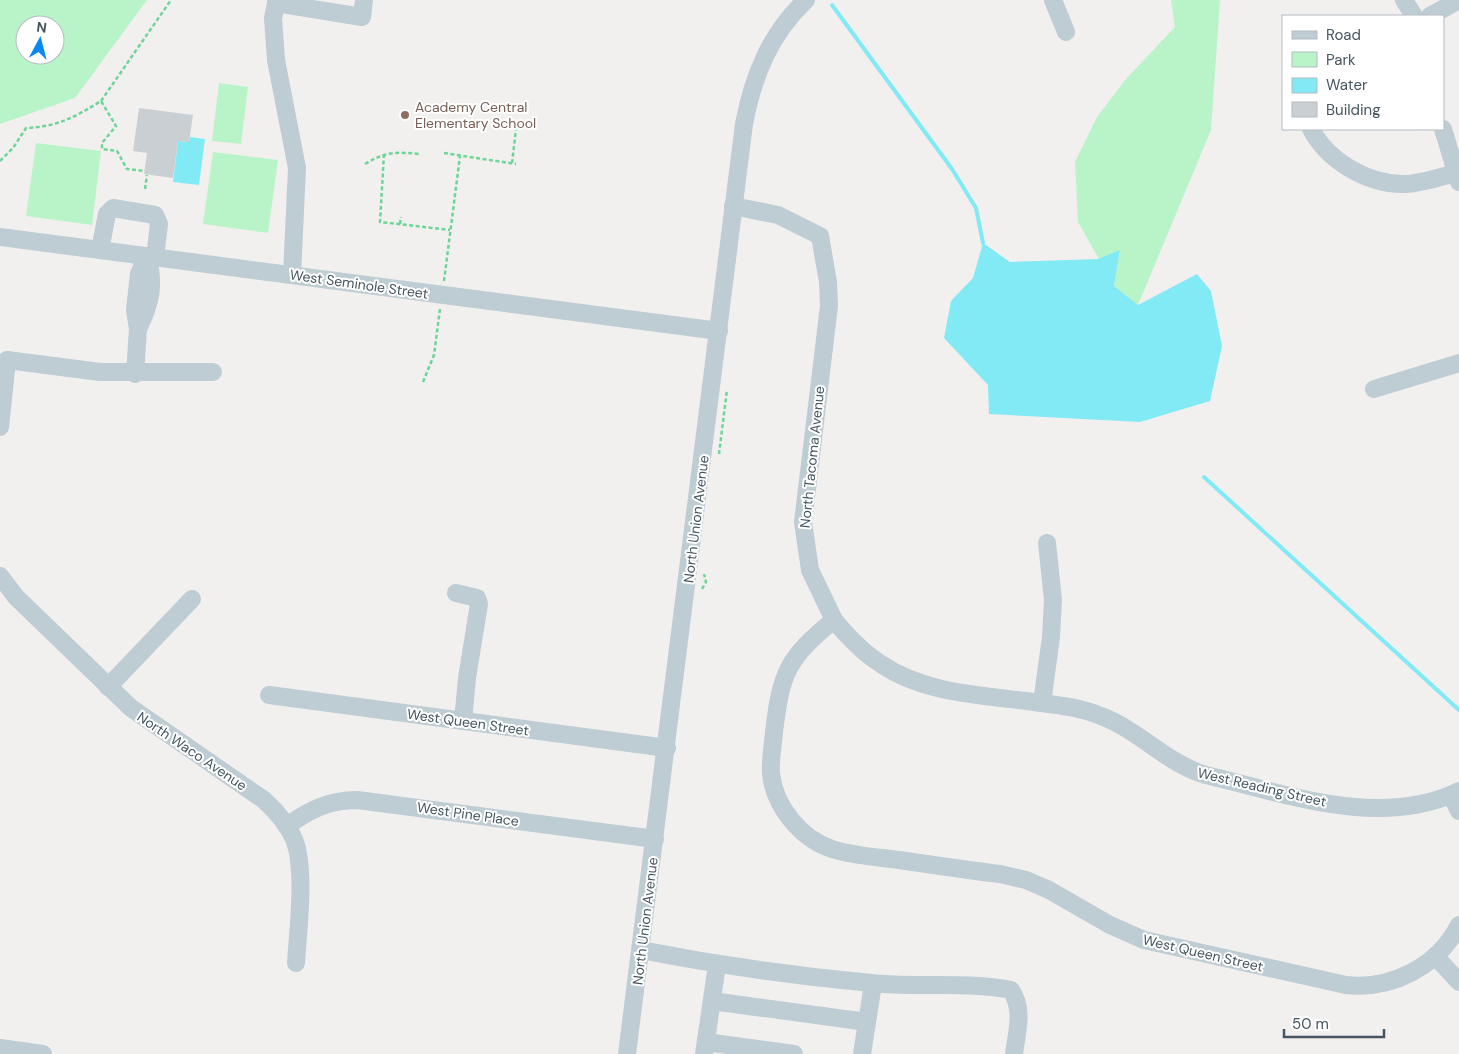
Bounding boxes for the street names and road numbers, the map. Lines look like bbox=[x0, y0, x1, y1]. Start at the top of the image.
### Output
street label: West Seminole Street bbox=[289, 265, 429, 303]
street label: North Tacoma Avenue bbox=[796, 385, 828, 529]
street label: North Union Avenue bbox=[679, 454, 713, 584]
street label: West Queen Street bbox=[406, 705, 530, 739]
street label: North Waco Avenue bbox=[134, 708, 250, 794]
street label: West Reading Street bbox=[1196, 763, 1328, 811]
street label: West Pine Place bbox=[416, 798, 520, 830]
street label: North Union Avenue bbox=[628, 856, 662, 986]
street label: West Queen Street bbox=[1141, 930, 1265, 976]

